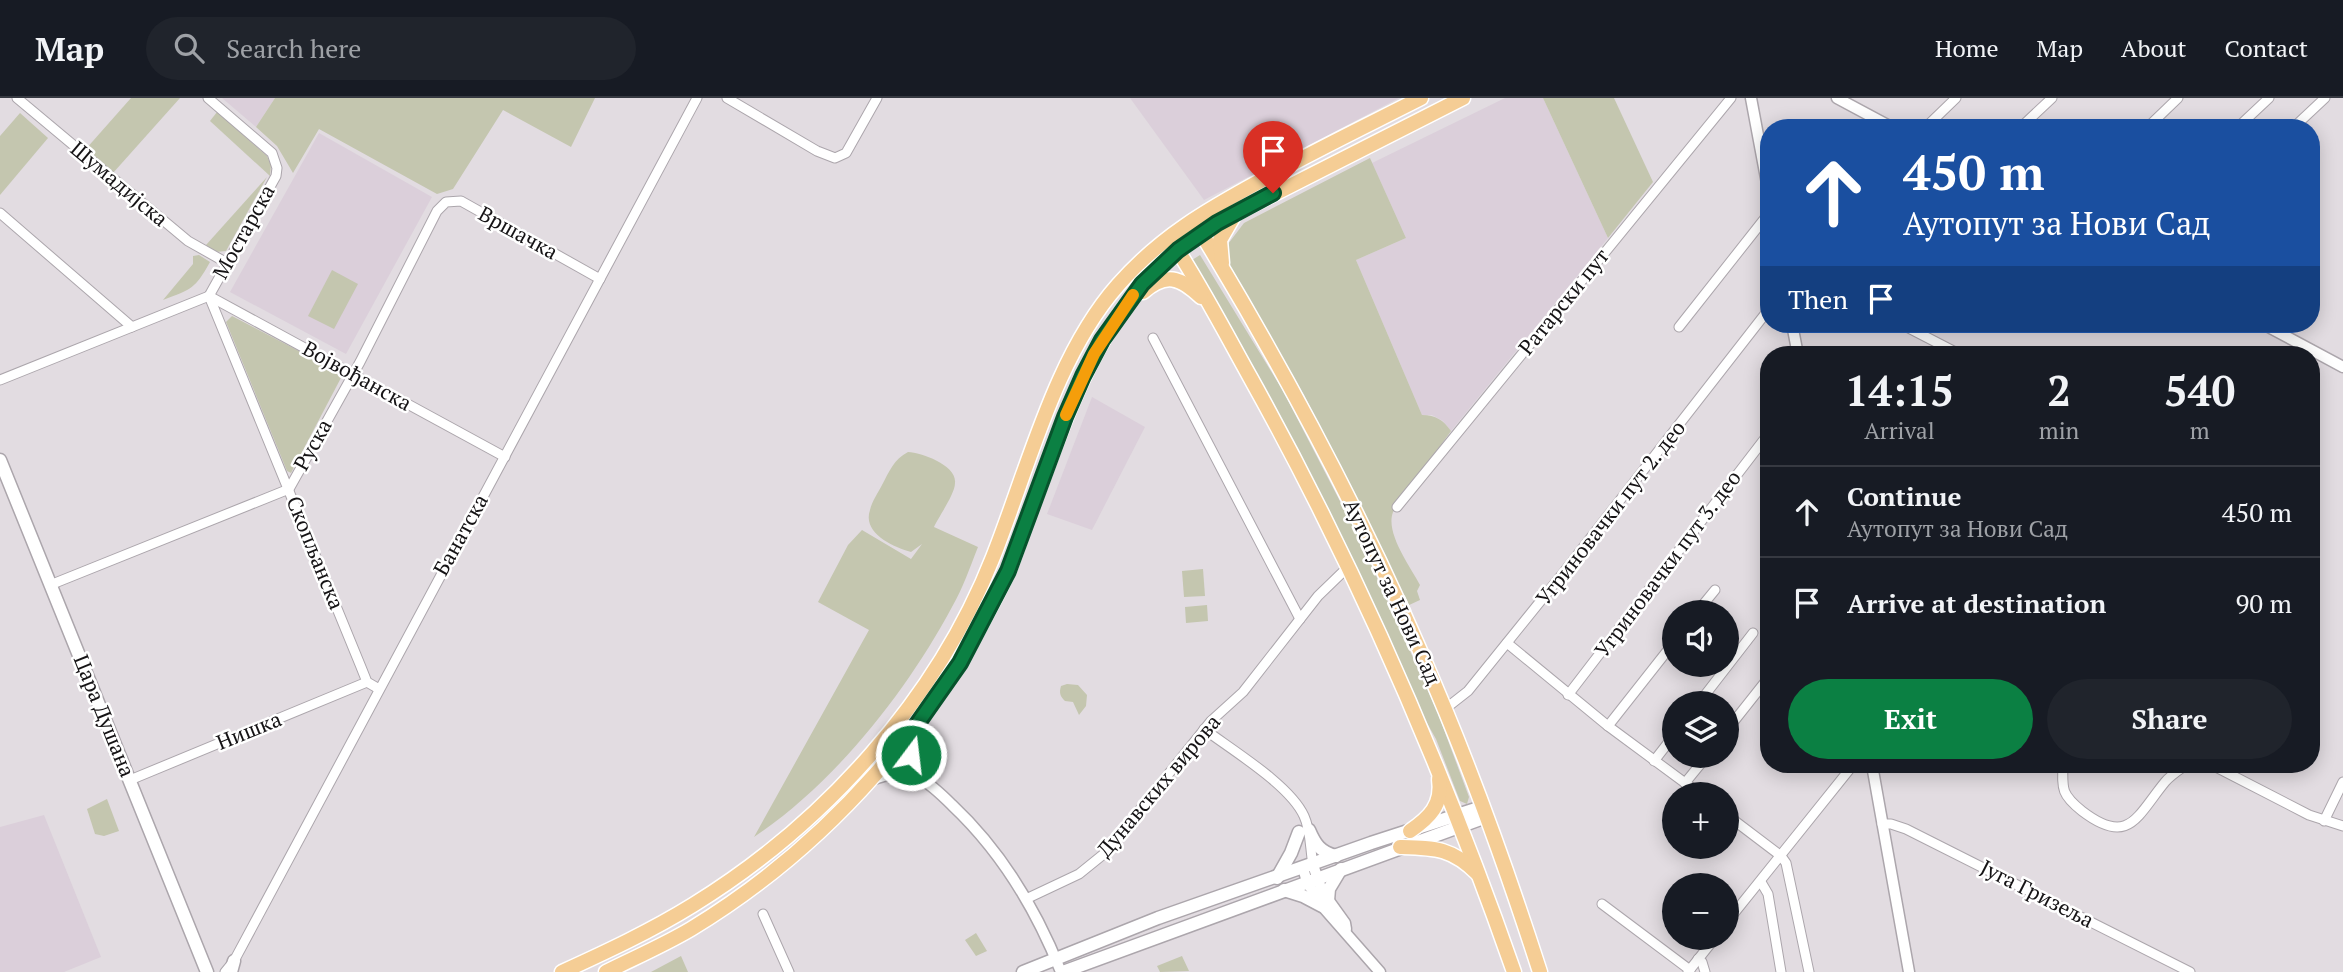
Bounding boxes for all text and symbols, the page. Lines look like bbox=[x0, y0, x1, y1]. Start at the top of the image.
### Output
search box bbox=[146, 17, 636, 80]
text: Map bbox=[35, 27, 104, 70]
icon: search bbox=[170, 29, 208, 67]
text: Search here bbox=[226, 31, 361, 65]
text: Home bbox=[1935, 32, 1999, 64]
text: Map bbox=[2037, 32, 2083, 64]
text: About bbox=[2121, 32, 2187, 64]
text: Contact bbox=[2225, 32, 2308, 64]
pin bbox=[1243, 121, 1303, 193]
icon: arrive bbox=[1254, 132, 1292, 170]
street label: Шумадијска bbox=[65, 134, 174, 232]
text: 450 m bbox=[1903, 139, 2045, 204]
icon: ahead bbox=[1788, 147, 1879, 238]
street label: Мостарска bbox=[206, 179, 281, 284]
street label: Вршачка bbox=[474, 199, 563, 266]
text: Аутопут за Нови Сад bbox=[1903, 202, 2210, 244]
street label: Ратарски пут bbox=[1512, 242, 1615, 360]
icon: arrive bbox=[1862, 280, 1900, 318]
text: Then bbox=[1788, 282, 1848, 316]
street label: Војвођанска bbox=[298, 334, 417, 417]
text: 14:15 bbox=[1845, 362, 1954, 418]
text: 2 bbox=[2047, 362, 2071, 418]
text: 540 bbox=[2164, 362, 2235, 418]
street label: Руска bbox=[287, 413, 338, 475]
street label: Угриновачки пут 2. део bbox=[1529, 414, 1691, 610]
text: Arrival bbox=[1864, 415, 1935, 446]
text: min bbox=[2039, 415, 2079, 446]
text: m bbox=[2190, 415, 2210, 446]
street label: Угриновачки пут 3. део bbox=[1588, 464, 1747, 663]
text: Continue bbox=[1847, 479, 1961, 513]
street label: Банатска bbox=[426, 489, 494, 580]
street label: Скопљанска bbox=[280, 492, 352, 614]
icon: ahead bbox=[1788, 493, 1826, 531]
street label: Аутопут за Нови Сад bbox=[1338, 494, 1448, 689]
text: 450 m bbox=[2222, 495, 2292, 529]
text: Аутопут за Нови Сад bbox=[1847, 513, 2068, 544]
icon: arrive bbox=[1788, 584, 1826, 622]
text: Arrive at destination bbox=[1847, 586, 2106, 620]
text: 90 m bbox=[2236, 586, 2292, 620]
map controls bbox=[1662, 600, 1739, 950]
button: sound bbox=[1662, 600, 1739, 677]
street label: Цара Душана bbox=[68, 650, 142, 781]
button: Exit bbox=[1788, 679, 2033, 759]
button: Share bbox=[2047, 679, 2292, 759]
button: layers bbox=[1662, 691, 1739, 768]
street label: Нишка bbox=[212, 704, 286, 756]
street label: Дунавских вирова bbox=[1090, 708, 1226, 863]
position arrow bbox=[874, 718, 948, 792]
button: + bbox=[1662, 782, 1739, 859]
street label: Југа Гризеља bbox=[1976, 853, 2099, 934]
button: − bbox=[1662, 873, 1739, 950]

